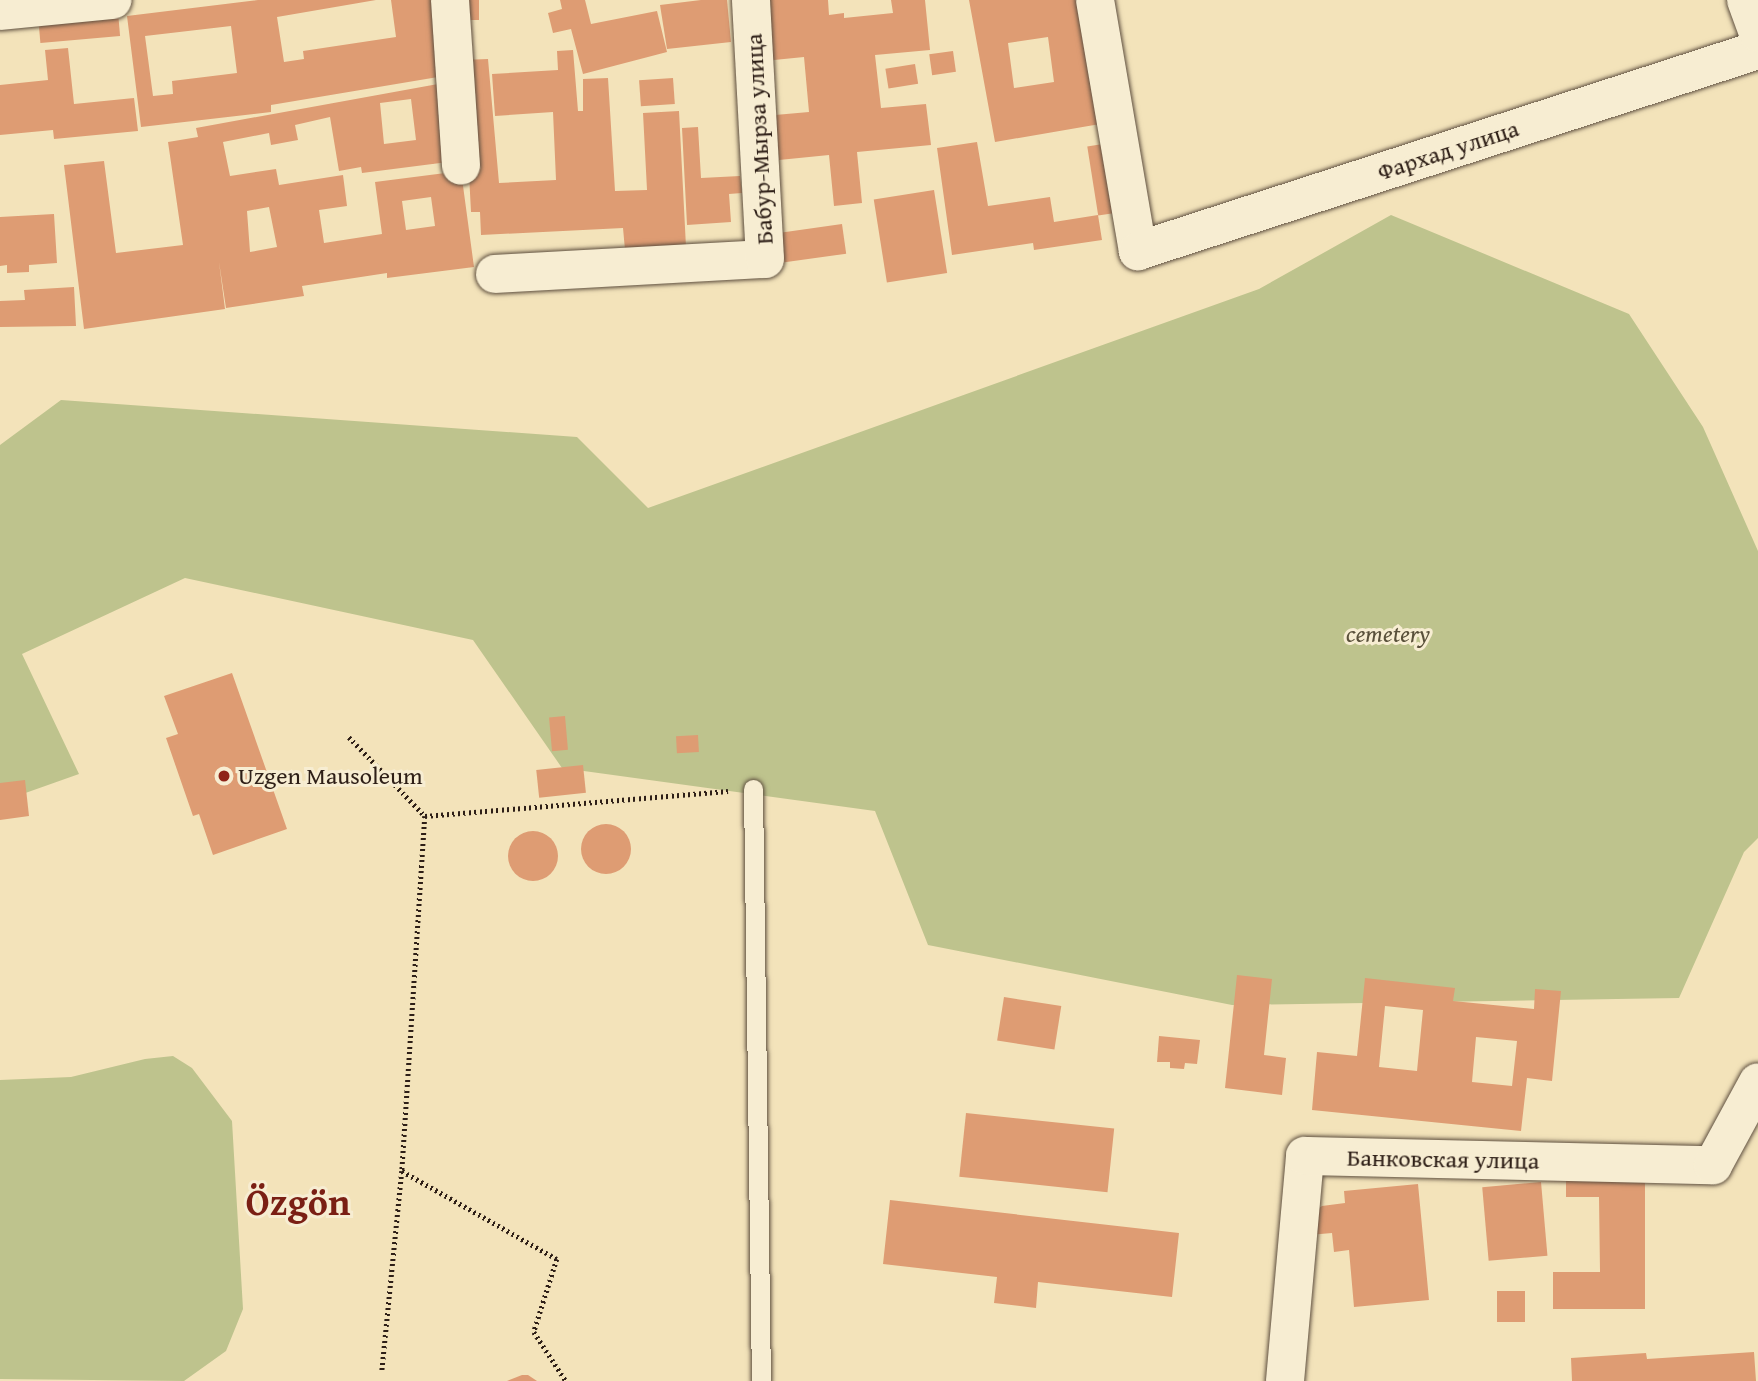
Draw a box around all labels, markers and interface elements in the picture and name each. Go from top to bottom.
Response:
street label: Бабур-Мырза улица [739,33,779,245]
street label: Фархад улица [1374,114,1522,186]
park label: cemetery [1346,620,1430,648]
place label: Uzgen Mausoleum [238,762,423,790]
marker: Uzgen Mausoleum [216,768,232,784]
street label: Банковская улица [1347,1143,1539,1175]
district label: Özgön [246,1179,350,1225]

